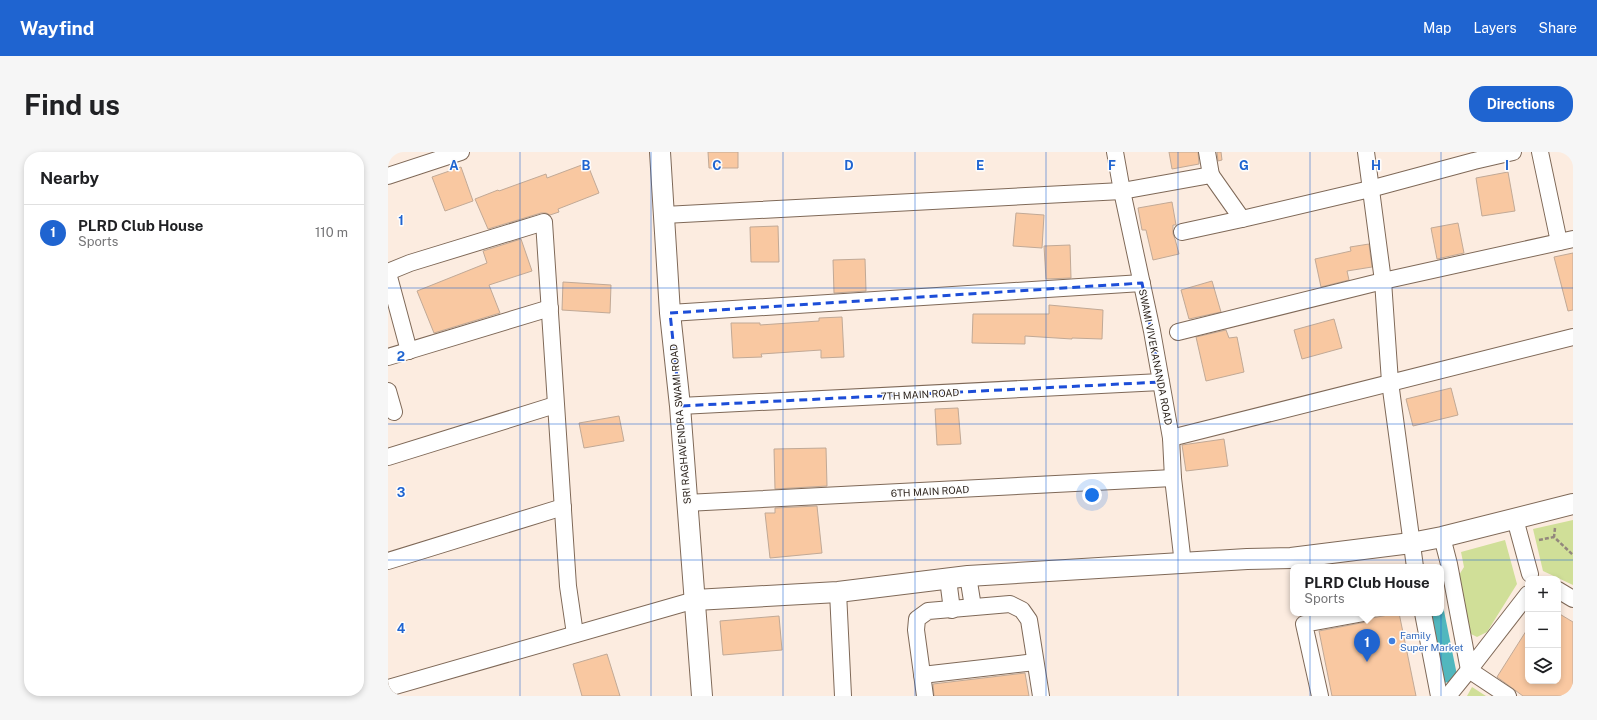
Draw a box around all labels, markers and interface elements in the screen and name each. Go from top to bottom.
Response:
text: Wayfind [20,17,94,39]
text: Map [1423,20,1451,36]
text: Layers [1473,20,1517,36]
text: Share [1539,20,1577,36]
button: Directions [1469,86,1573,122]
text: Find us [24,88,120,121]
text: A [449,158,459,173]
text: B [582,158,591,173]
text: C [712,158,722,173]
text: D [844,158,854,173]
text: E [976,158,984,173]
text: F [1108,158,1116,173]
text: G [1239,158,1249,173]
text: H [1371,158,1381,173]
text: I [1505,158,1509,173]
text: Nearby [40,168,99,188]
text: 1 [398,213,404,228]
text: PLRD Club House [78,217,204,234]
text: 1 [50,225,56,240]
text: 110 m [315,225,348,240]
text: Sports [78,234,118,249]
street label: SWAMI VIVEKANANDA ROAD [1137,288,1175,426]
street label: SRI RAGHAVENDRA SWAMI ROAD [667,343,693,505]
text: 2 [397,349,405,364]
street label: 7TH MAIN ROAD [880,386,960,402]
street label: 6TH MAIN ROAD [890,483,970,499]
text: 3 [397,485,406,500]
your location [1082,485,1102,505]
popup [1290,564,1444,616]
text: PLRD Club House [1304,574,1430,591]
map controls [1525,576,1561,684]
button: + [1525,576,1561,612]
text: Sports [1304,591,1345,606]
button: − [1525,612,1561,648]
text: 4 [397,621,406,636]
pin: 1 [1354,629,1380,662]
place label: Family Super Market [1400,629,1464,653]
marker: Family Super Market [1387,636,1397,646]
button: layers [1525,648,1561,684]

